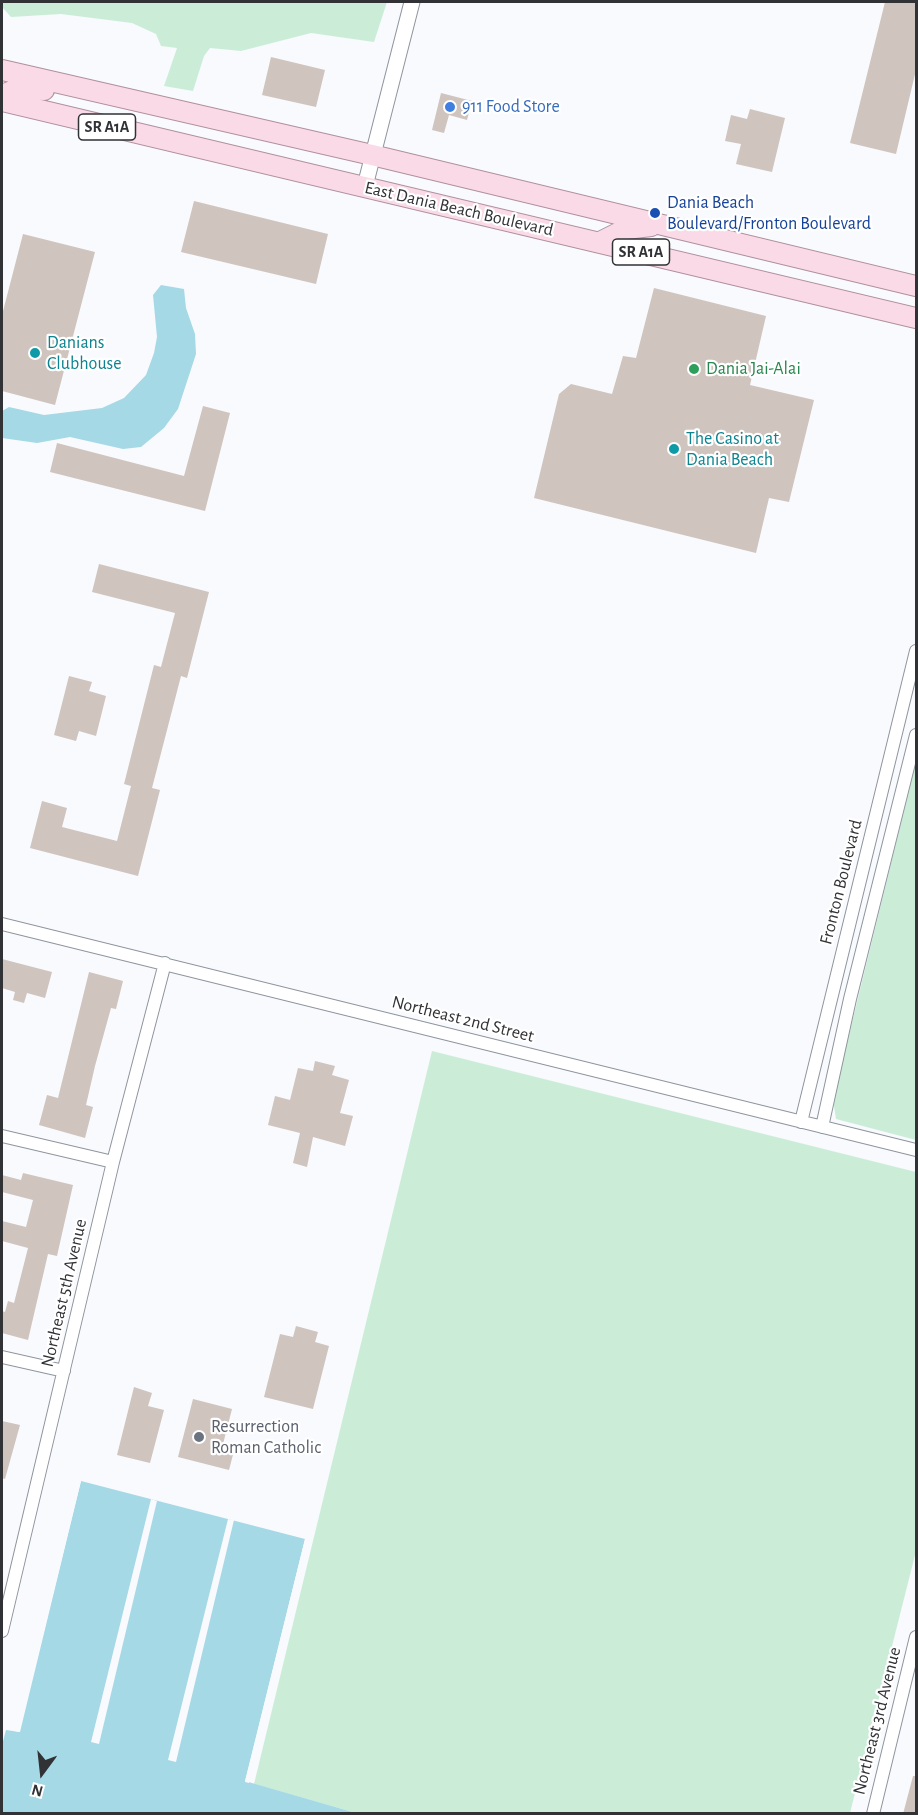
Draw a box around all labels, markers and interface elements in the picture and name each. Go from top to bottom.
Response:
place label: 911 Food Store [462,96,560,118]
marker: 911 Food Store [443,100,457,114]
road number: SR A1A [78,114,136,140]
street label: East Dania Beach Boulevard [363,177,555,241]
place label: Dania Beach Boulevard/Fronton Boulevard [667,192,871,234]
marker: Dania Beach Boulevard/Fronton Boulevard [648,206,662,220]
road number: SR A1A [612,239,670,265]
place label: Danians Clubhouse [47,332,122,374]
marker: Danians Clubhouse [28,346,42,360]
place label: Dania Jai-Alai [706,358,801,380]
marker: Dania Jai-Alai [687,362,701,376]
place label: The Casino at Dania Beach [686,428,779,470]
marker: The Casino at Dania Beach [667,442,681,456]
street label: Fronton Boulevard [815,817,867,947]
street label: Northeast 2nd Street [390,991,536,1047]
street label: Northeast 5th Avenue [36,1217,92,1369]
place label: Resurrection Roman Catholic [211,1416,321,1458]
marker: Resurrection Roman Catholic [192,1430,206,1444]
street label: Northeast 3rd Avenue [848,1645,906,1797]
north arrow [12,1743,72,1803]
text: N [30,1781,45,1800]

